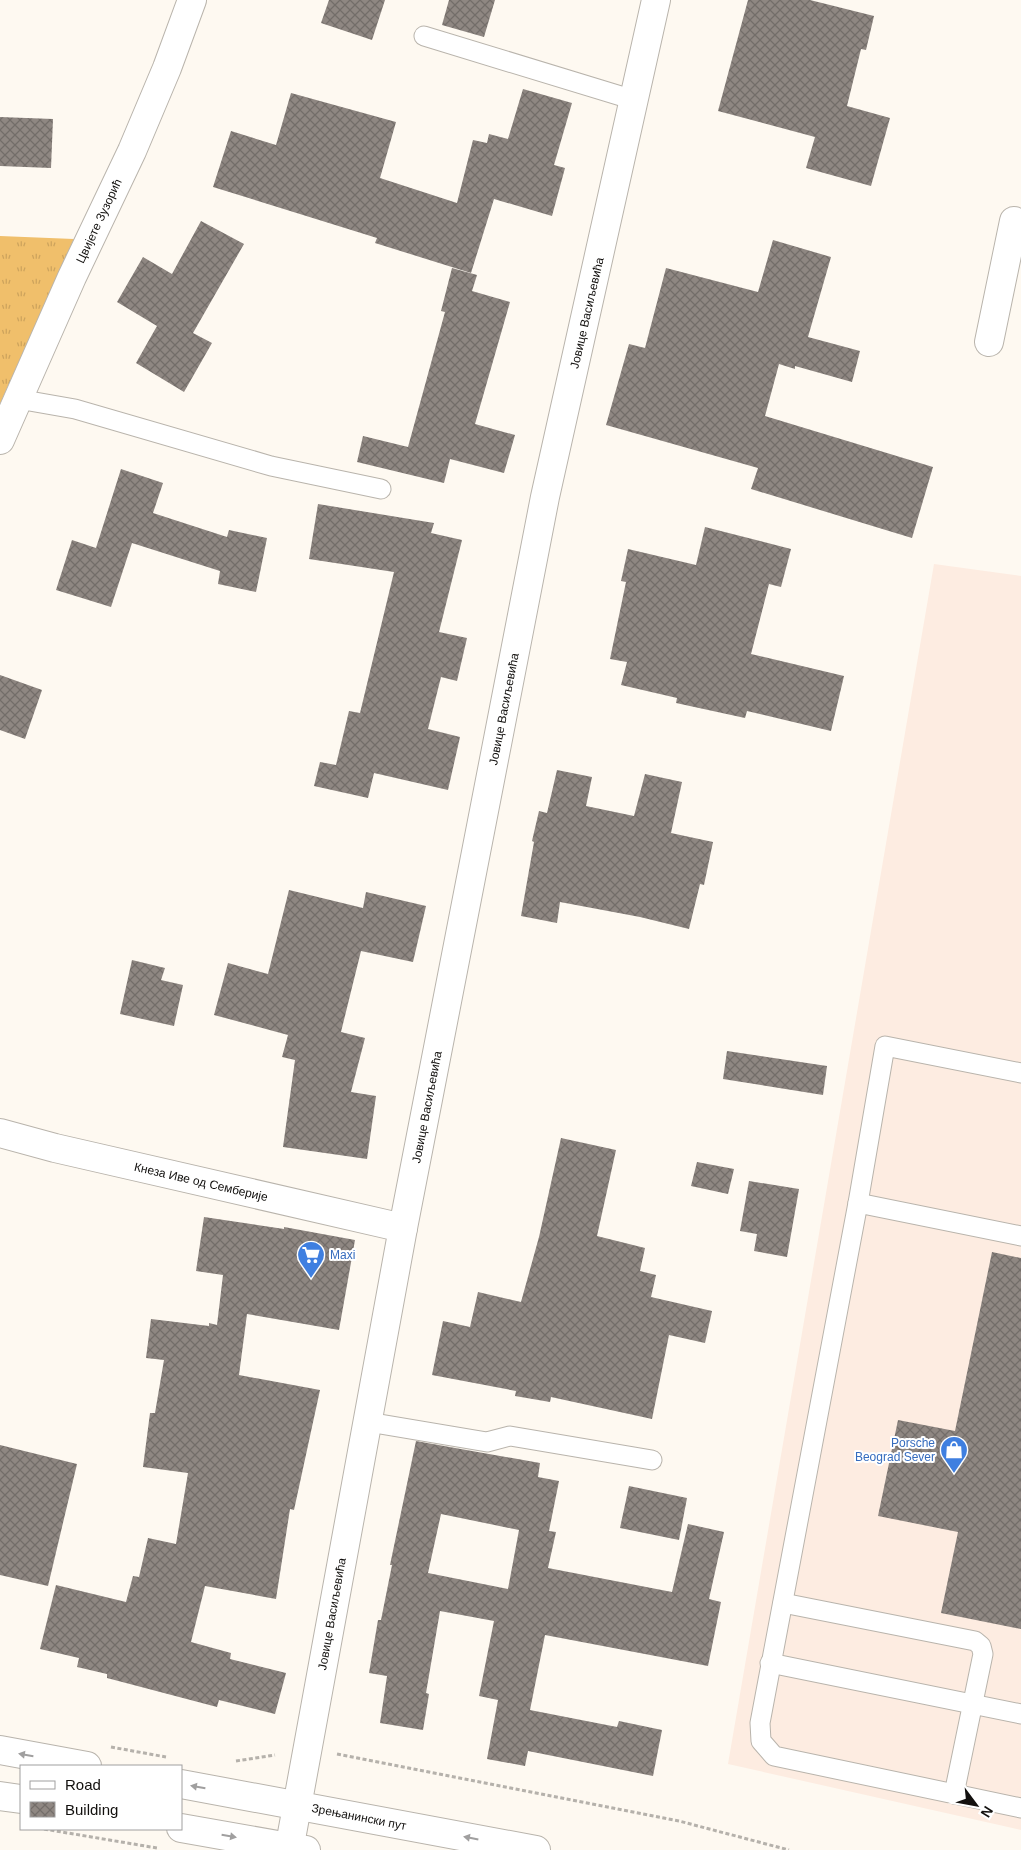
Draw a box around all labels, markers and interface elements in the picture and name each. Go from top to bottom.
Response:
street label: Цвијете Зузорић [73,177,125,265]
street label: Јовице Васиљевића [567,256,607,370]
street label: Јовице Васиљевића [486,651,522,766]
street label: Јовице Васиљевића [409,1049,445,1164]
street label: Кнеза Иве од Семберије [133,1160,270,1204]
supermarket icon: Maxi [296,1240,326,1279]
place label: Maxi [330,1248,355,1262]
shop icon: Porsche Beograd Sever [939,1435,969,1474]
place label: Porsche Beograd Sever [855,1436,935,1464]
street label: Јовице Васиљевића [315,1556,349,1671]
one-way arrow [19,1751,34,1759]
legend [20,1765,182,1830]
text: Road [65,1776,101,1793]
north arrow [951,1780,1001,1830]
one-way arrow [190,1782,206,1790]
text: Building [65,1801,118,1818]
street label: Зрењанински пут [310,1801,408,1833]
text: N [978,1803,996,1820]
one-way arrow [222,1833,238,1841]
one-way arrow [462,1833,478,1841]

